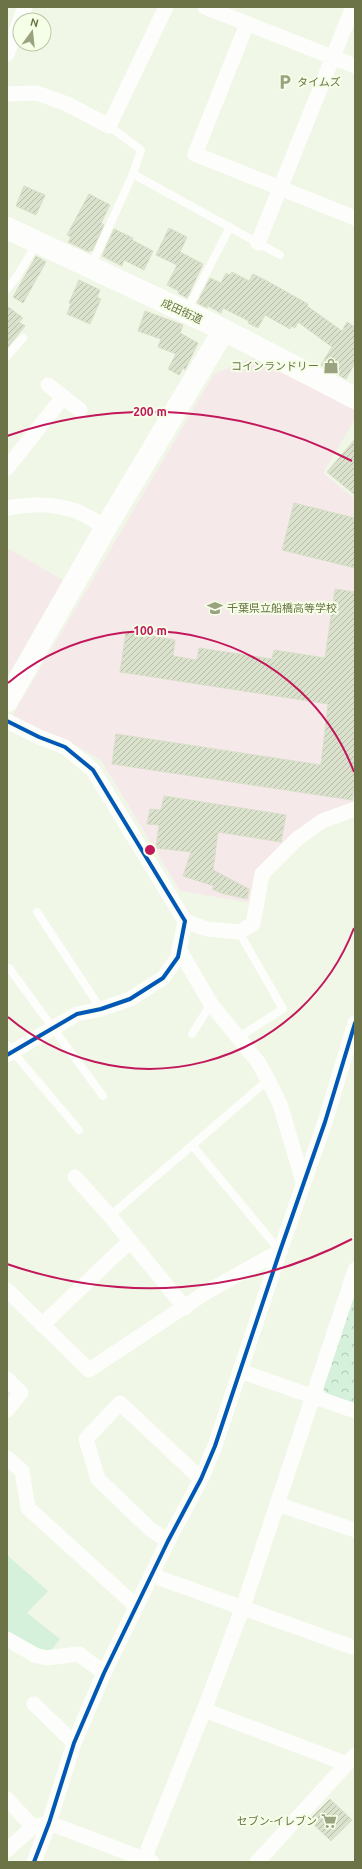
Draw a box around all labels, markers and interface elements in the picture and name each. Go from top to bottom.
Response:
north arrow [12,12,52,52]
text: N [29,15,40,29]
parking icon: タイムズ [276,73,294,91]
place label: タイムズ [297,76,341,88]
street label: 成田街道 [160,296,204,326]
shop icon: コインランドリー [322,357,340,375]
place label: コインランドリー [231,360,319,372]
text: 200 m [133,405,167,418]
school or university icon: 千葉県立船橋高等学校 [206,599,224,617]
place label: 千葉県立船橋高等学校 [227,602,337,614]
text: 100 m [133,624,167,637]
centre of rings [143,843,157,857]
supermarket icon: セブン-イレブン [320,1812,338,1830]
place label: セブン-イレブン [237,1815,317,1827]

